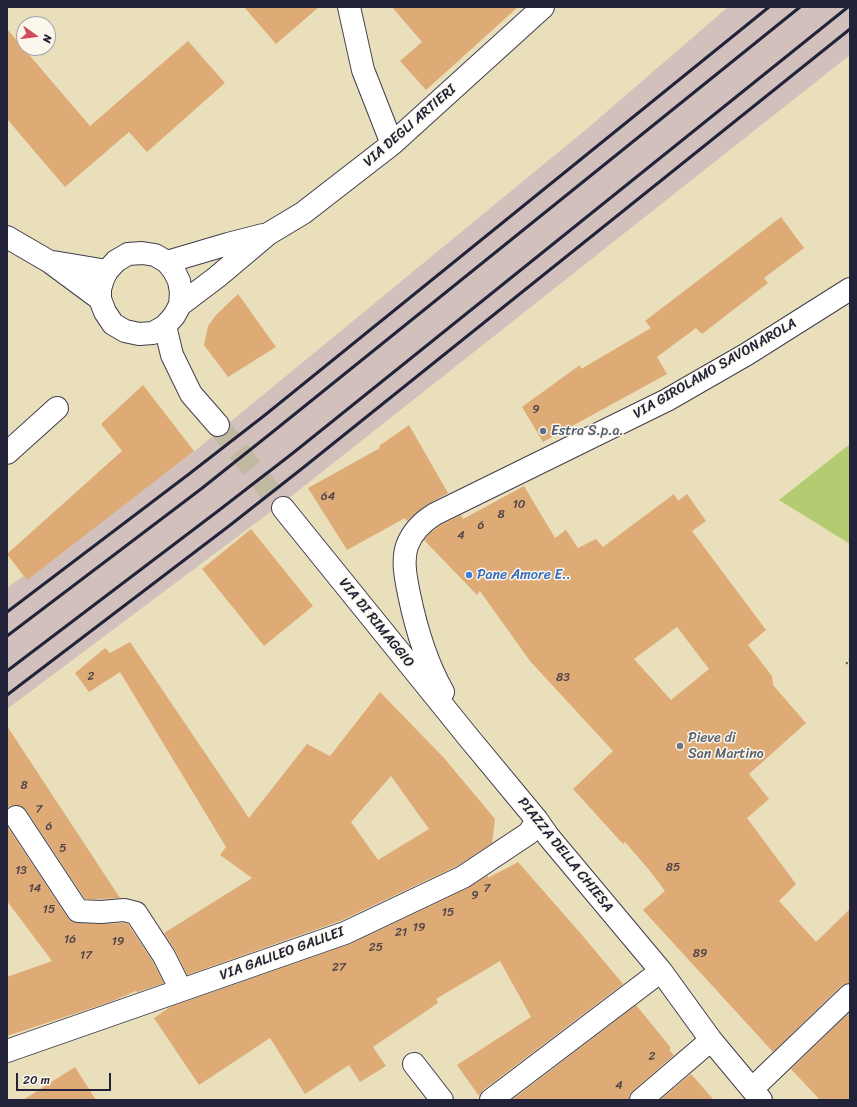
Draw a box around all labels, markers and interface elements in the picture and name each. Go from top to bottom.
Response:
north arrow [16,16,56,56]
text: N [37,33,57,45]
street label: VIA DEGLI ARTIERI [360,81,460,171]
street label: VIA GIROLAMO SAVONAROLA [630,315,800,423]
house number: 9 [532,403,540,417]
place label: Estra S.p.a. [551,423,624,439]
marker: Estra S.p.a. [538,426,548,436]
house number: 64 [321,490,335,504]
house number: 10 [513,498,525,512]
house number: 8 [497,508,505,522]
house number: 6 [478,519,484,533]
house number: 4 [457,529,465,543]
place label: Pane Amore E.. [477,567,571,583]
marker: Pane Amore E.. [464,570,474,580]
street label: VIA DI RIMAGGIO [335,575,417,671]
house number: 2 [88,670,94,684]
house number: 83 [556,671,570,685]
place label: Pieve di San Martino [688,730,764,762]
marker: Pieve di San Martino [675,741,685,751]
house number: 8 [20,779,28,793]
street label: PIAZZA DELLA CHIESA [514,794,616,916]
house number: 7 [36,803,42,817]
house number: 6 [46,820,52,834]
house number: 5 [59,842,67,856]
house number: 85 [666,861,680,875]
house number: 13 [15,864,27,878]
house number: 14 [29,882,41,896]
house number: 7 [484,882,490,896]
house number: 9 [471,889,479,903]
house number: 15 [43,903,55,917]
house number: 15 [442,906,454,920]
house number: 19 [413,921,425,935]
street label: VIA GALILEO GALILEI [218,924,346,984]
house number: 21 [395,926,407,940]
house number: 16 [64,933,76,947]
house number: 19 [112,935,124,949]
house number: 25 [369,941,383,955]
house number: 89 [693,947,707,961]
house number: 17 [80,949,92,963]
house number: 27 [332,961,346,975]
house number: 2 [649,1050,655,1064]
scale bar [18,1065,113,1091]
text: 20 m [23,1069,50,1091]
house number: 4 [615,1079,623,1093]

